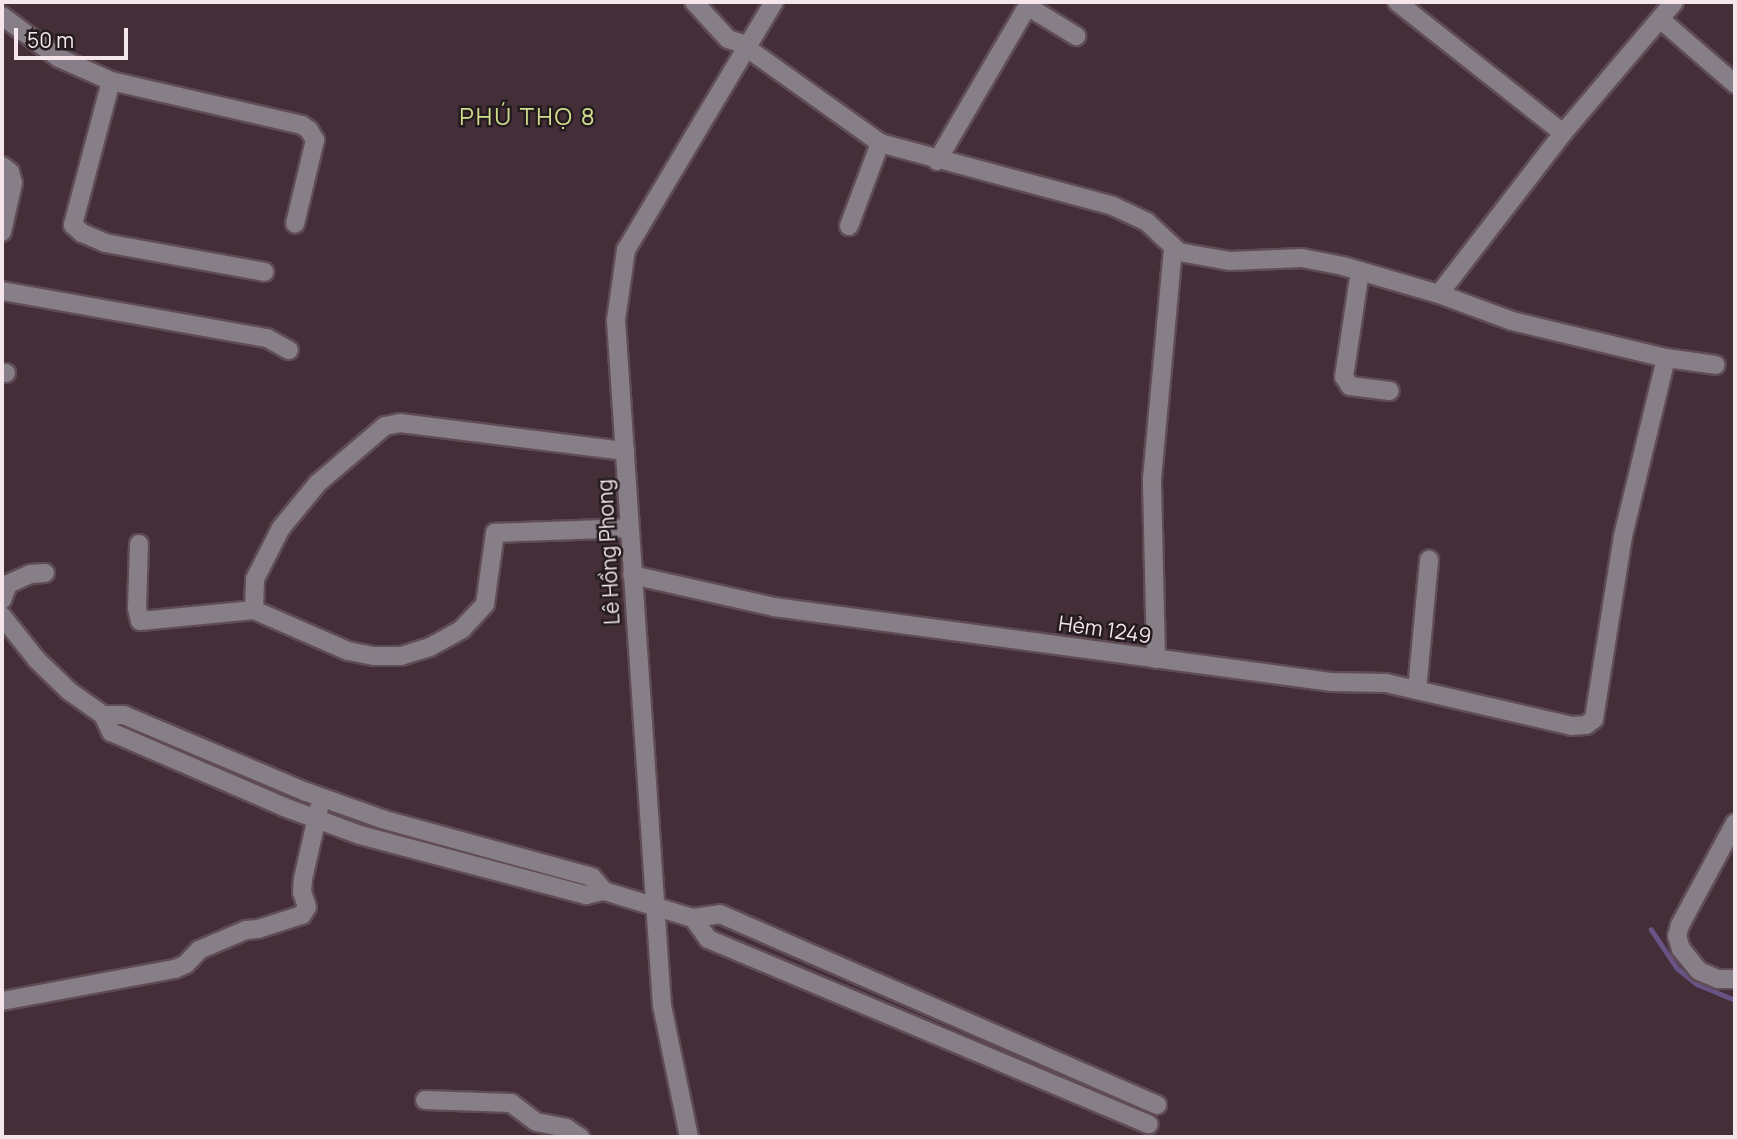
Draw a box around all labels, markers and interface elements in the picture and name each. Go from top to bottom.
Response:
scale bar [18,14,131,58]
text: 50 m [27,26,74,54]
district label: PHÚ THỌ 8 [460,102,596,130]
street label: Lê Hồng Phong [592,479,624,625]
street label: Hẻm 1249 [1057,610,1153,648]

